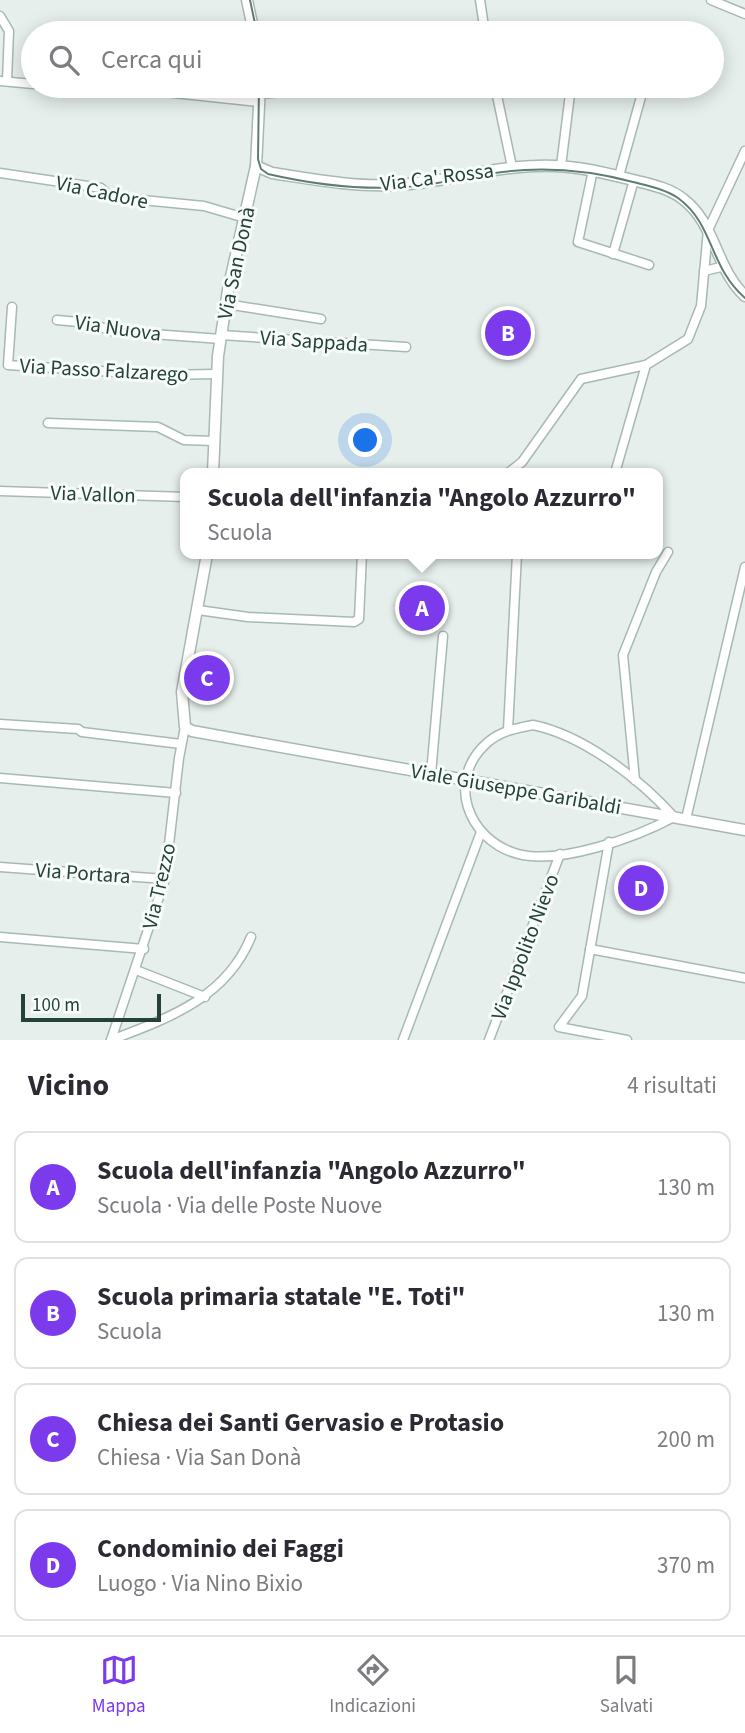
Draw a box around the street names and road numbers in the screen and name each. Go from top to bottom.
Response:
street label: Via Ca' Rossa [379,155,495,199]
street label: Via Cadore [53,168,151,216]
street label: Via San Donà [209,204,263,322]
street label: Via Nuova [73,307,163,349]
street label: Via Sappada [259,322,369,360]
street label: Via Passo Falzarego [19,351,189,389]
street label: Via Vallon [50,478,136,510]
street label: Viale Giuseppe Garibaldi [408,756,624,822]
street label: Via Trezzo [135,840,183,932]
street label: Via Portara [34,855,132,891]
street label: Via Ippolito Nievo [483,870,567,1024]

